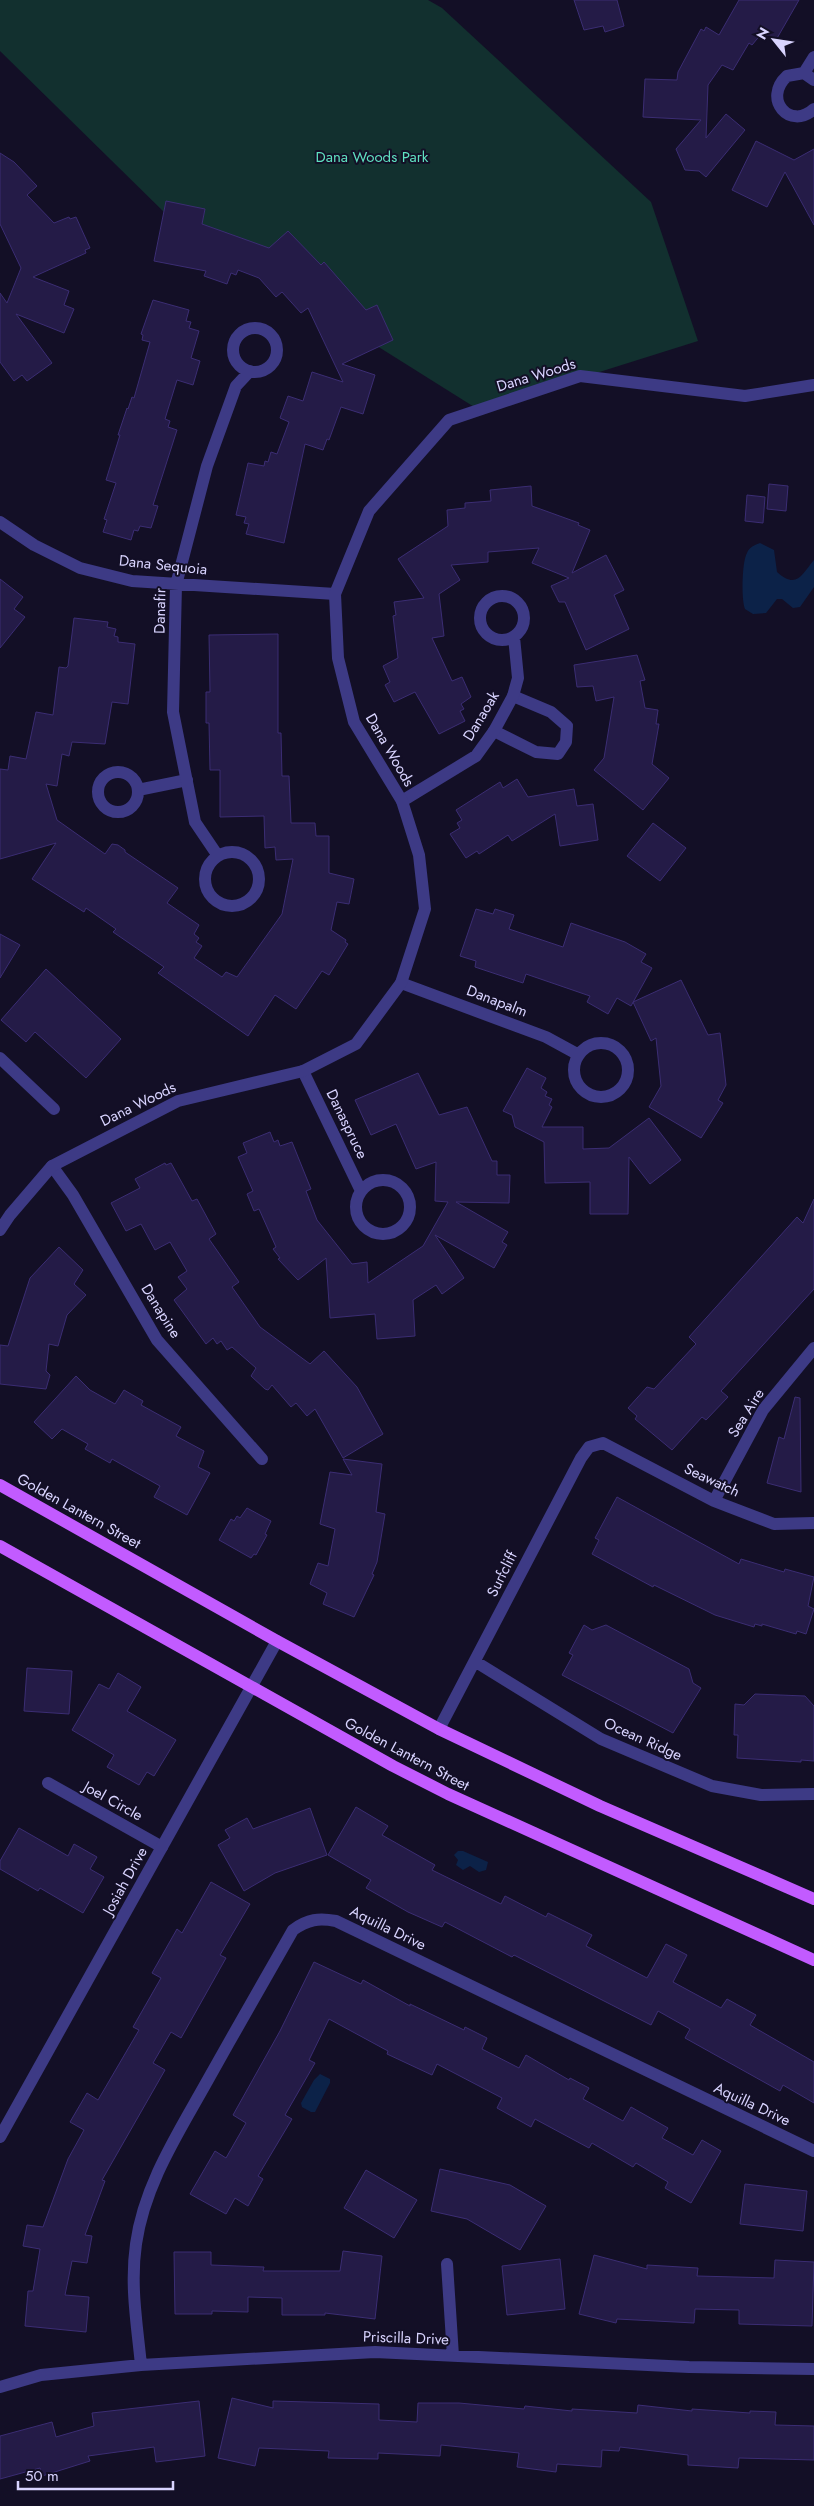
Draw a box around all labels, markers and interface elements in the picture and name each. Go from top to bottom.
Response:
north arrow [749,15,799,65]
text: N [751,24,774,43]
park label: Dana Woods Park [316,146,429,168]
street label: Dana Woods [494,353,578,397]
street label: Dana Sequoia [118,549,208,581]
street label: Danafir [149,587,171,634]
street label: Danaoak [458,687,505,745]
street label: Dana Woods [360,709,420,791]
street label: Danapalm [463,979,531,1023]
street label: Dana Woods [96,1076,180,1132]
street label: Danaspruce [321,1085,373,1163]
street label: Danapine [136,1279,187,1343]
street label: Sea Aire [722,1384,770,1442]
street label: Seawatch [681,1458,743,1502]
street label: Golden Lantern Street [13,1468,145,1554]
street label: Surfcliff [481,1547,523,1601]
street label: Golden Lantern Street [341,1712,474,1796]
street label: Ocean Ridge [600,1712,686,1766]
street label: Joel Circle [78,1775,147,1826]
street label: Josiah Drive [96,1843,153,1921]
street label: Aquilla Drive [346,1900,430,1956]
street label: Aquilla Drive [710,2077,794,2131]
street label: Priscilla Drive [363,2326,450,2351]
scale bar [18,2458,172,2490]
text: 50 m [25,2465,59,2487]

